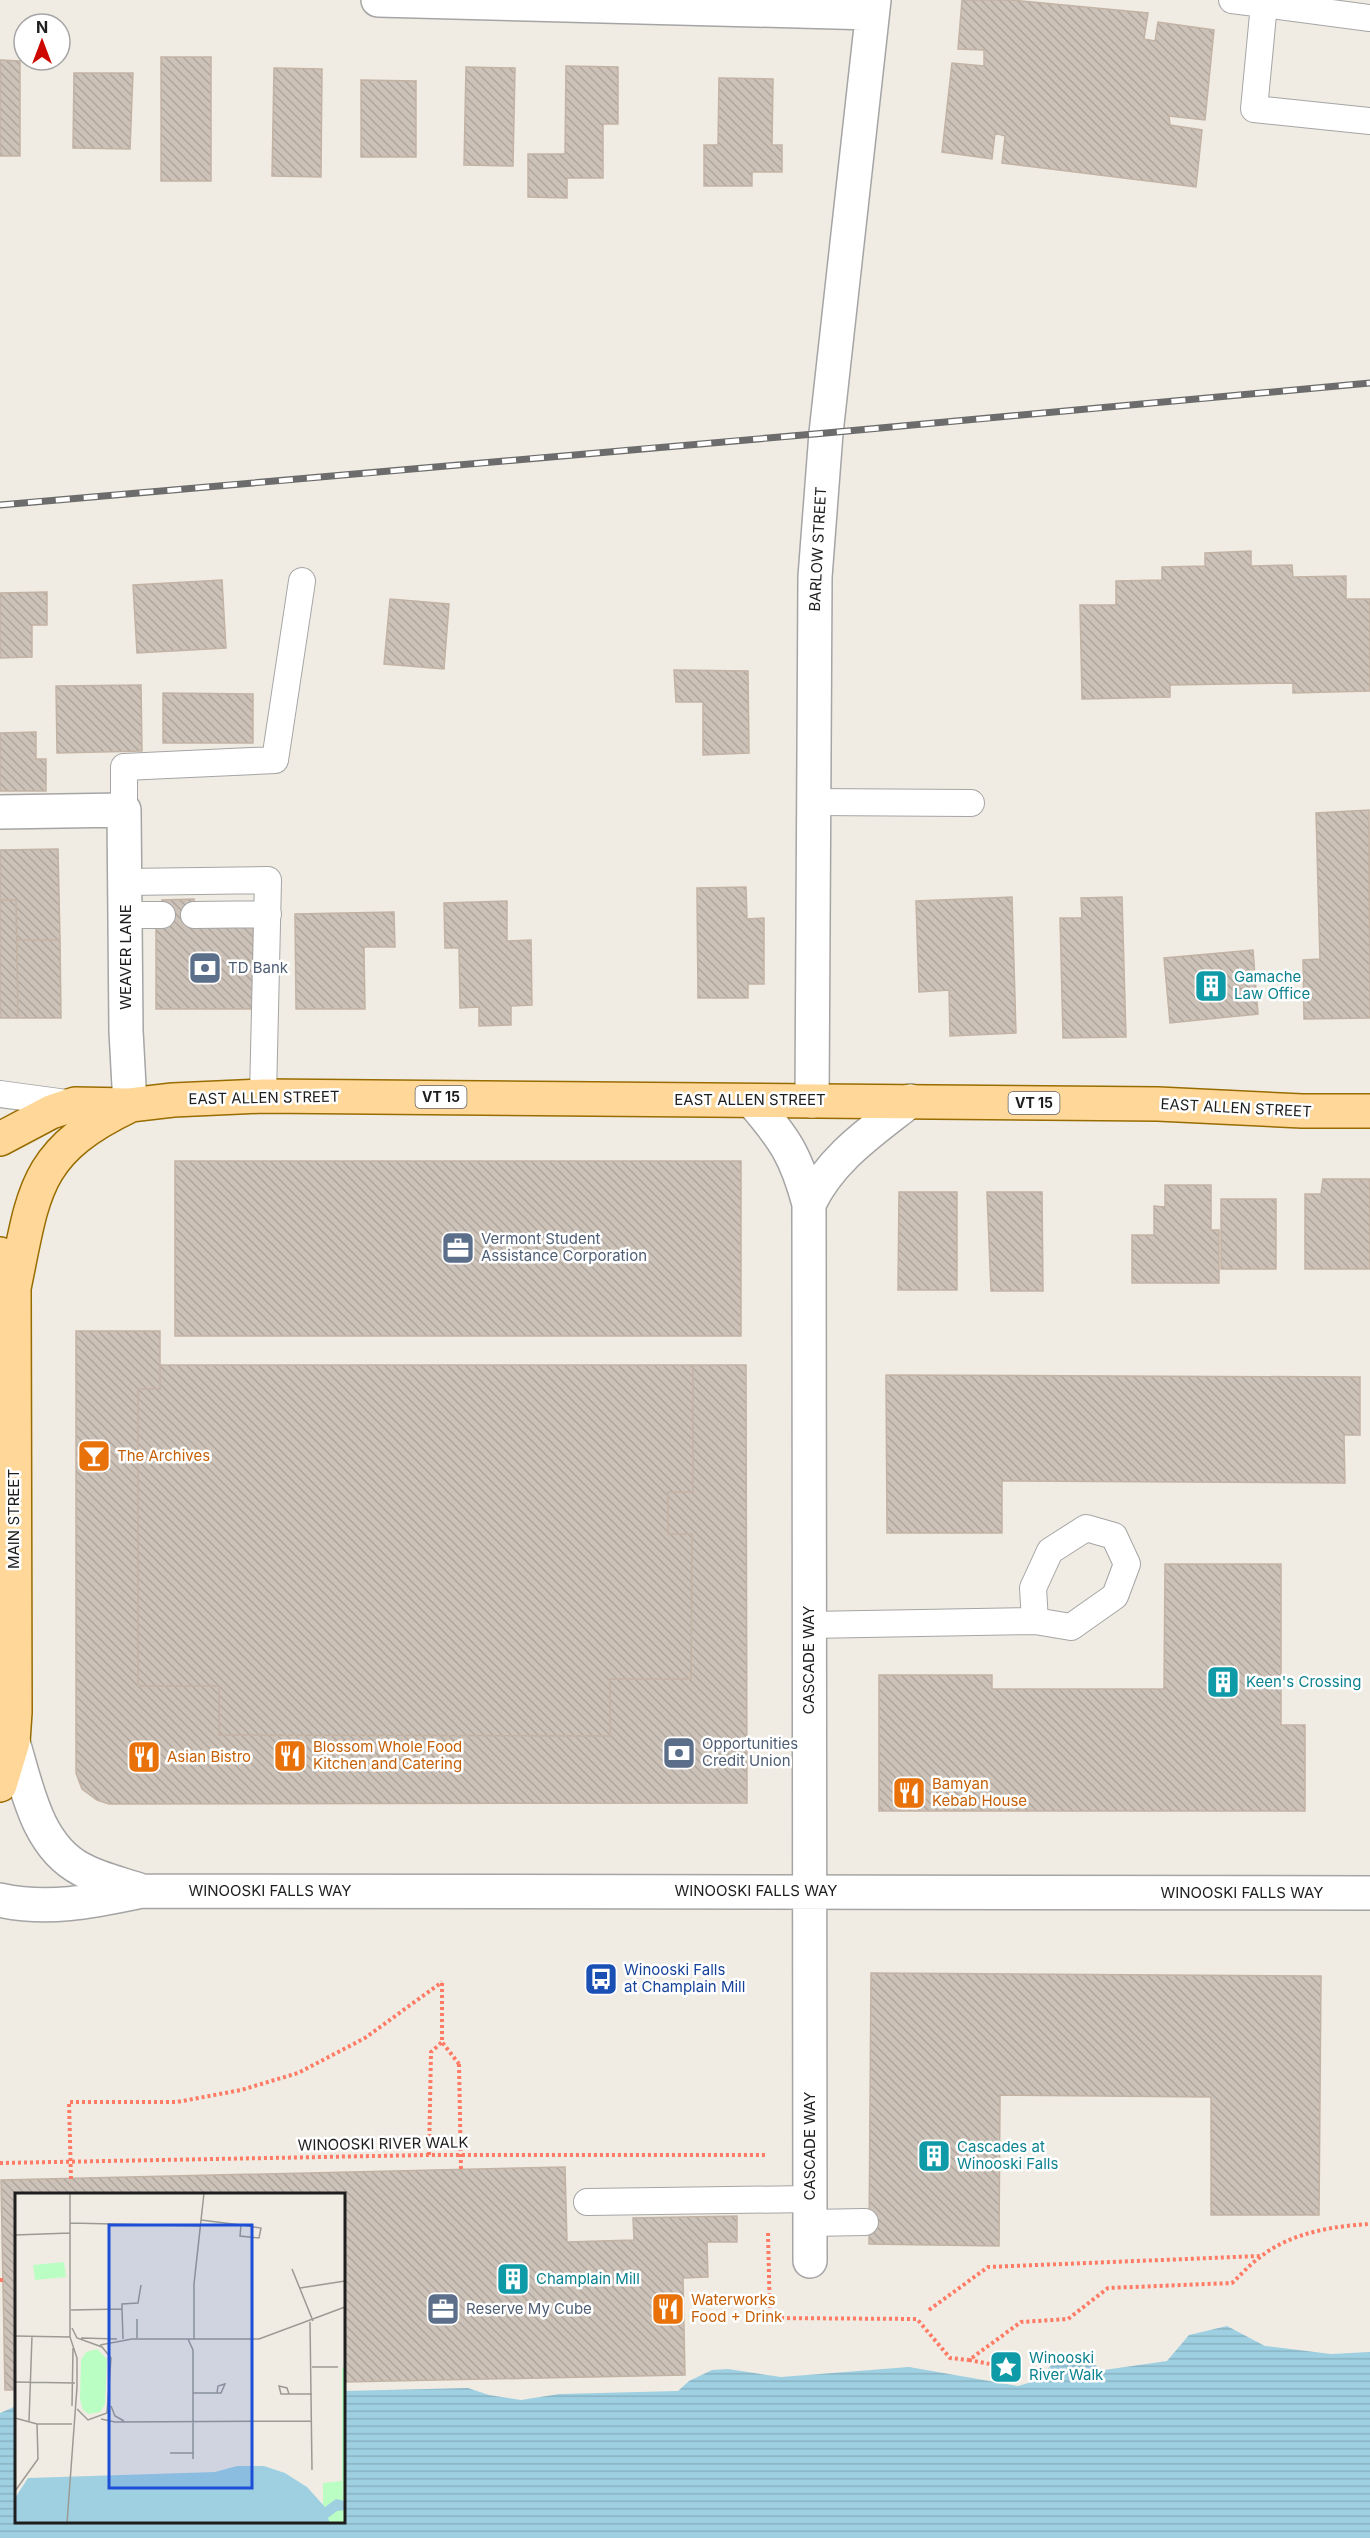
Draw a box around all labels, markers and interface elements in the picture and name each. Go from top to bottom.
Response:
north arrow [12,12,72,72]
text: N [36,17,48,37]
street label: BARLOW STREET [805,486,830,612]
street label: WEAVER LANE [116,904,135,1010]
bank icon: TD Bank [187,950,223,986]
place label: TD Bank [228,958,289,977]
place label: Gamache Law Office [1234,967,1310,1003]
building icon: Gamache Law Office [1193,968,1229,1004]
road number: VT 15 [416,1086,466,1108]
street label: EAST ALLEN STREET [188,1087,340,1108]
street label: EAST ALLEN STREET [674,1090,826,1109]
road number: VT 15 [1008,1092,1060,1114]
street label: EAST ALLEN STREET [1160,1094,1312,1121]
place label: Vermont Student Assistance Corporation [481,1229,647,1265]
office icon: Vermont Student Assistance Corporation [440,1230,476,1266]
bar icon: The Archives [76,1438,112,1474]
place label: The Archives [117,1446,210,1465]
street label: MAIN STREET [4,1469,23,1569]
street label: CASCADE WAY [799,1605,818,1715]
building icon: Keen's Crossing [1205,1664,1241,1700]
place label: Keen's Crossing [1246,1672,1361,1691]
place label: Opportunities Credit Union [702,1734,798,1770]
bank icon: Opportunities Credit Union [661,1735,697,1771]
place label: Blossom Whole Food Kitchen and Catering [313,1737,462,1773]
restaurant icon: Blossom Whole Food Kitchen and Catering [272,1738,308,1774]
restaurant icon: Asian Bistro [126,1739,162,1775]
place label: Asian Bistro [167,1747,251,1766]
place label: Bamyan Kebab House [932,1774,1027,1810]
restaurant icon: Bamyan Kebab House [891,1775,927,1811]
street label: WINOOSKI FALLS WAY [188,1881,352,1900]
street label: WINOOSKI FALLS WAY [674,1881,838,1900]
street label: WINOOSKI FALLS WAY [1160,1883,1324,1902]
place label: Winooski Falls at Champlain Mill [624,1960,745,1996]
bus stop icon: Winooski Falls at Champlain Mill [583,1961,619,1997]
street label: CASCADE WAY [800,2091,819,2201]
street label: WINOOSKI RIVER WALK [297,2133,469,2154]
place label: Cascades at Winooski Falls [957,2137,1058,2173]
building icon: Cascades at Winooski Falls [916,2138,952,2174]
inset map [15,2193,345,2523]
building icon: Champlain Mill [495,2261,531,2297]
place label: Champlain Mill [536,2269,640,2288]
place label: Waterworks Food + Drink [691,2290,783,2326]
office icon: Reserve My Cube [425,2291,461,2327]
restaurant icon: Waterworks Food + Drink [650,2291,686,2327]
place label: Reserve My Cube [466,2299,592,2318]
place label: Winooski River Walk [1029,2348,1104,2384]
place icon: Winooski River Walk [988,2349,1024,2385]

